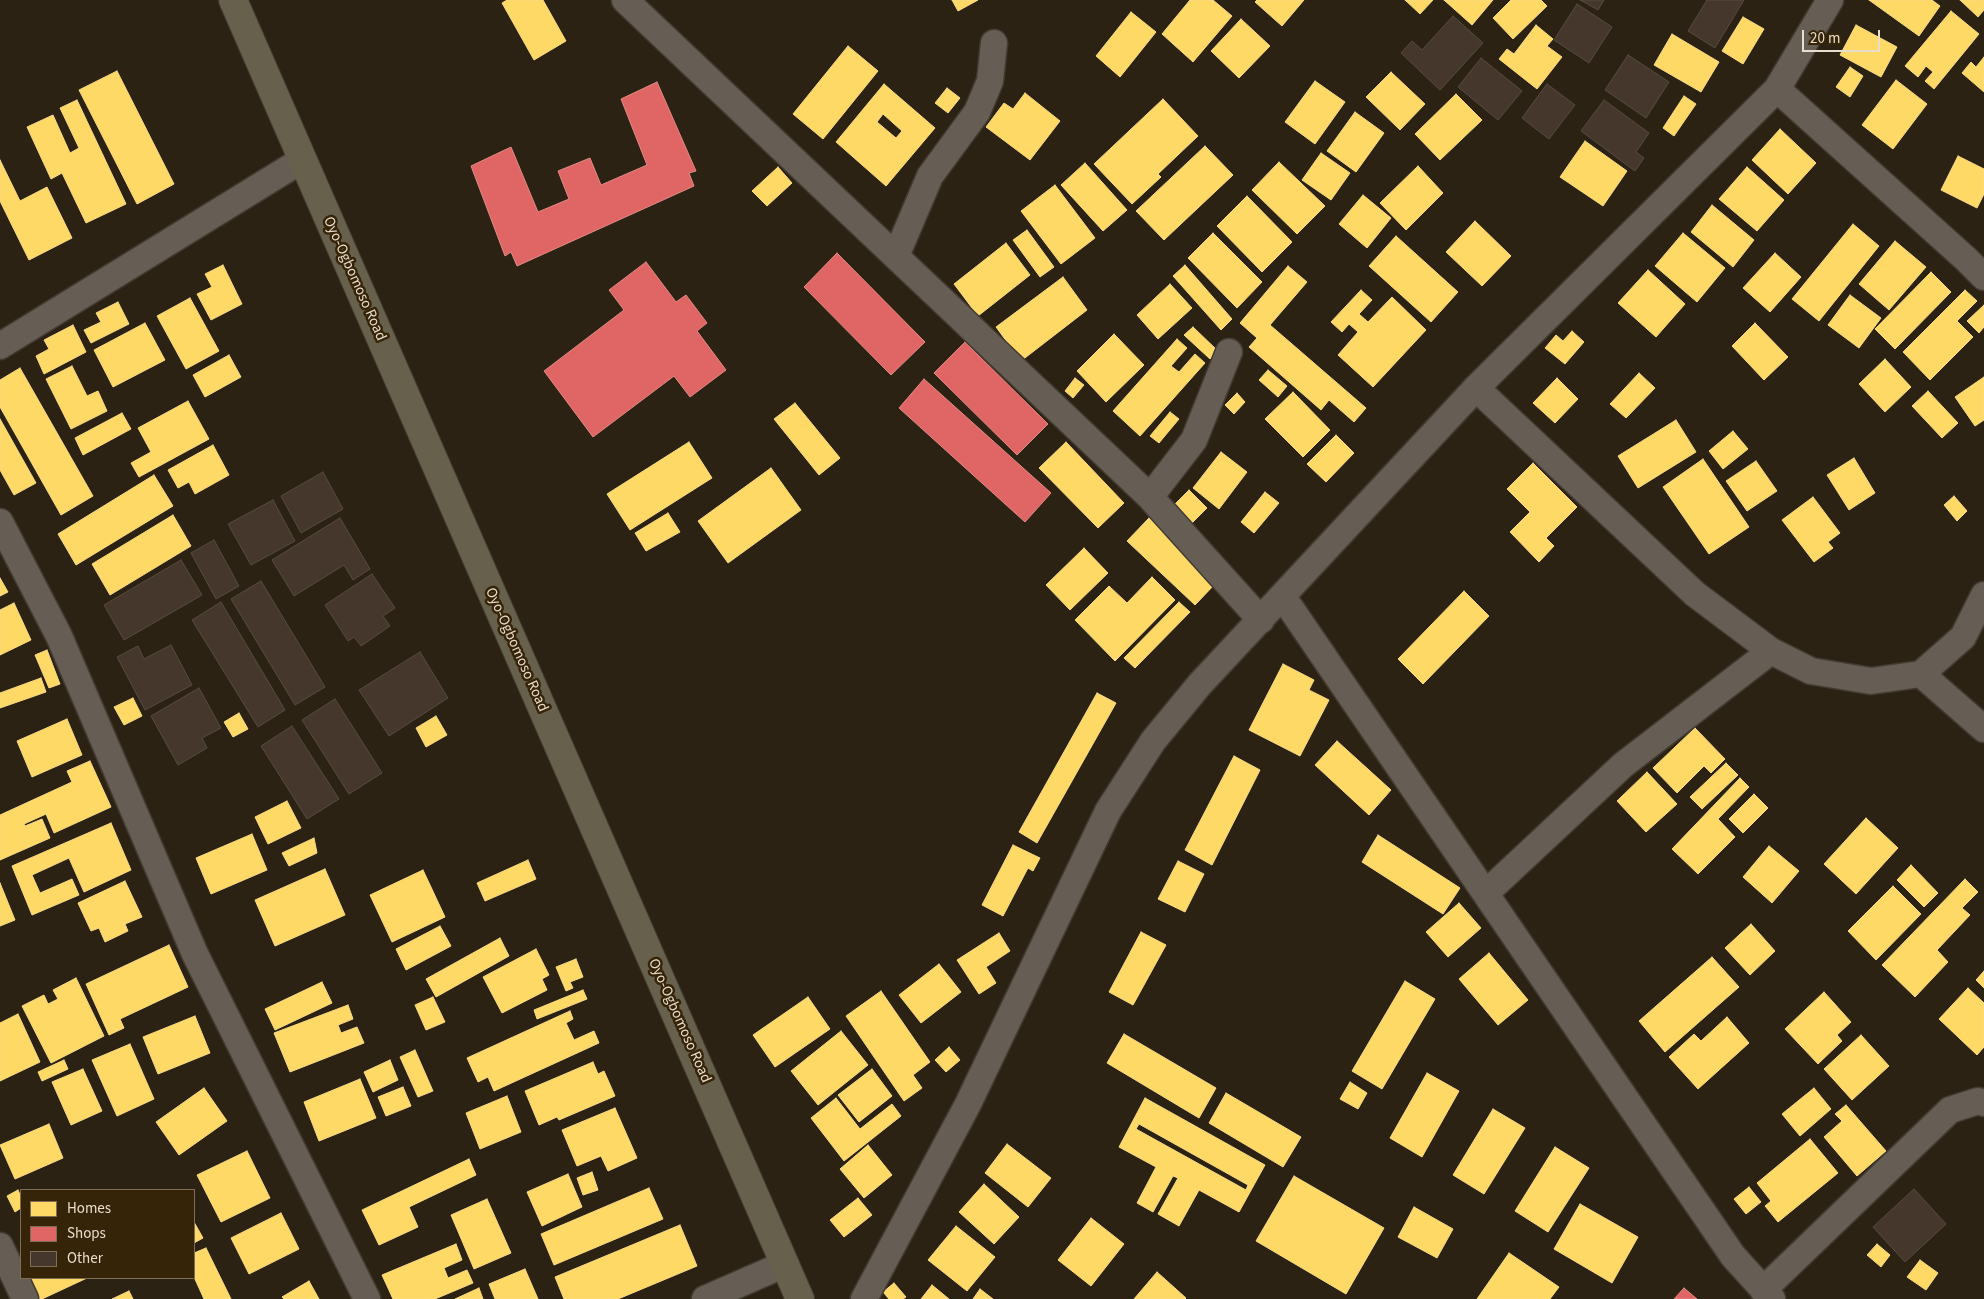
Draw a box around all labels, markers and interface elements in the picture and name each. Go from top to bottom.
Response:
scale bar [1804,20,1882,52]
text: 20 m [1810,28,1840,49]
street label: Oyo-Ogbomoso Road [319,214,389,344]
street label: Oyo-Ogbomoso Road [481,585,551,715]
street label: Oyo-Ogbomoso Road [644,956,714,1086]
legend [20,1189,195,1279]
text: Homes [67,1198,111,1219]
text: Shops [67,1223,106,1244]
text: Other [67,1248,103,1269]

